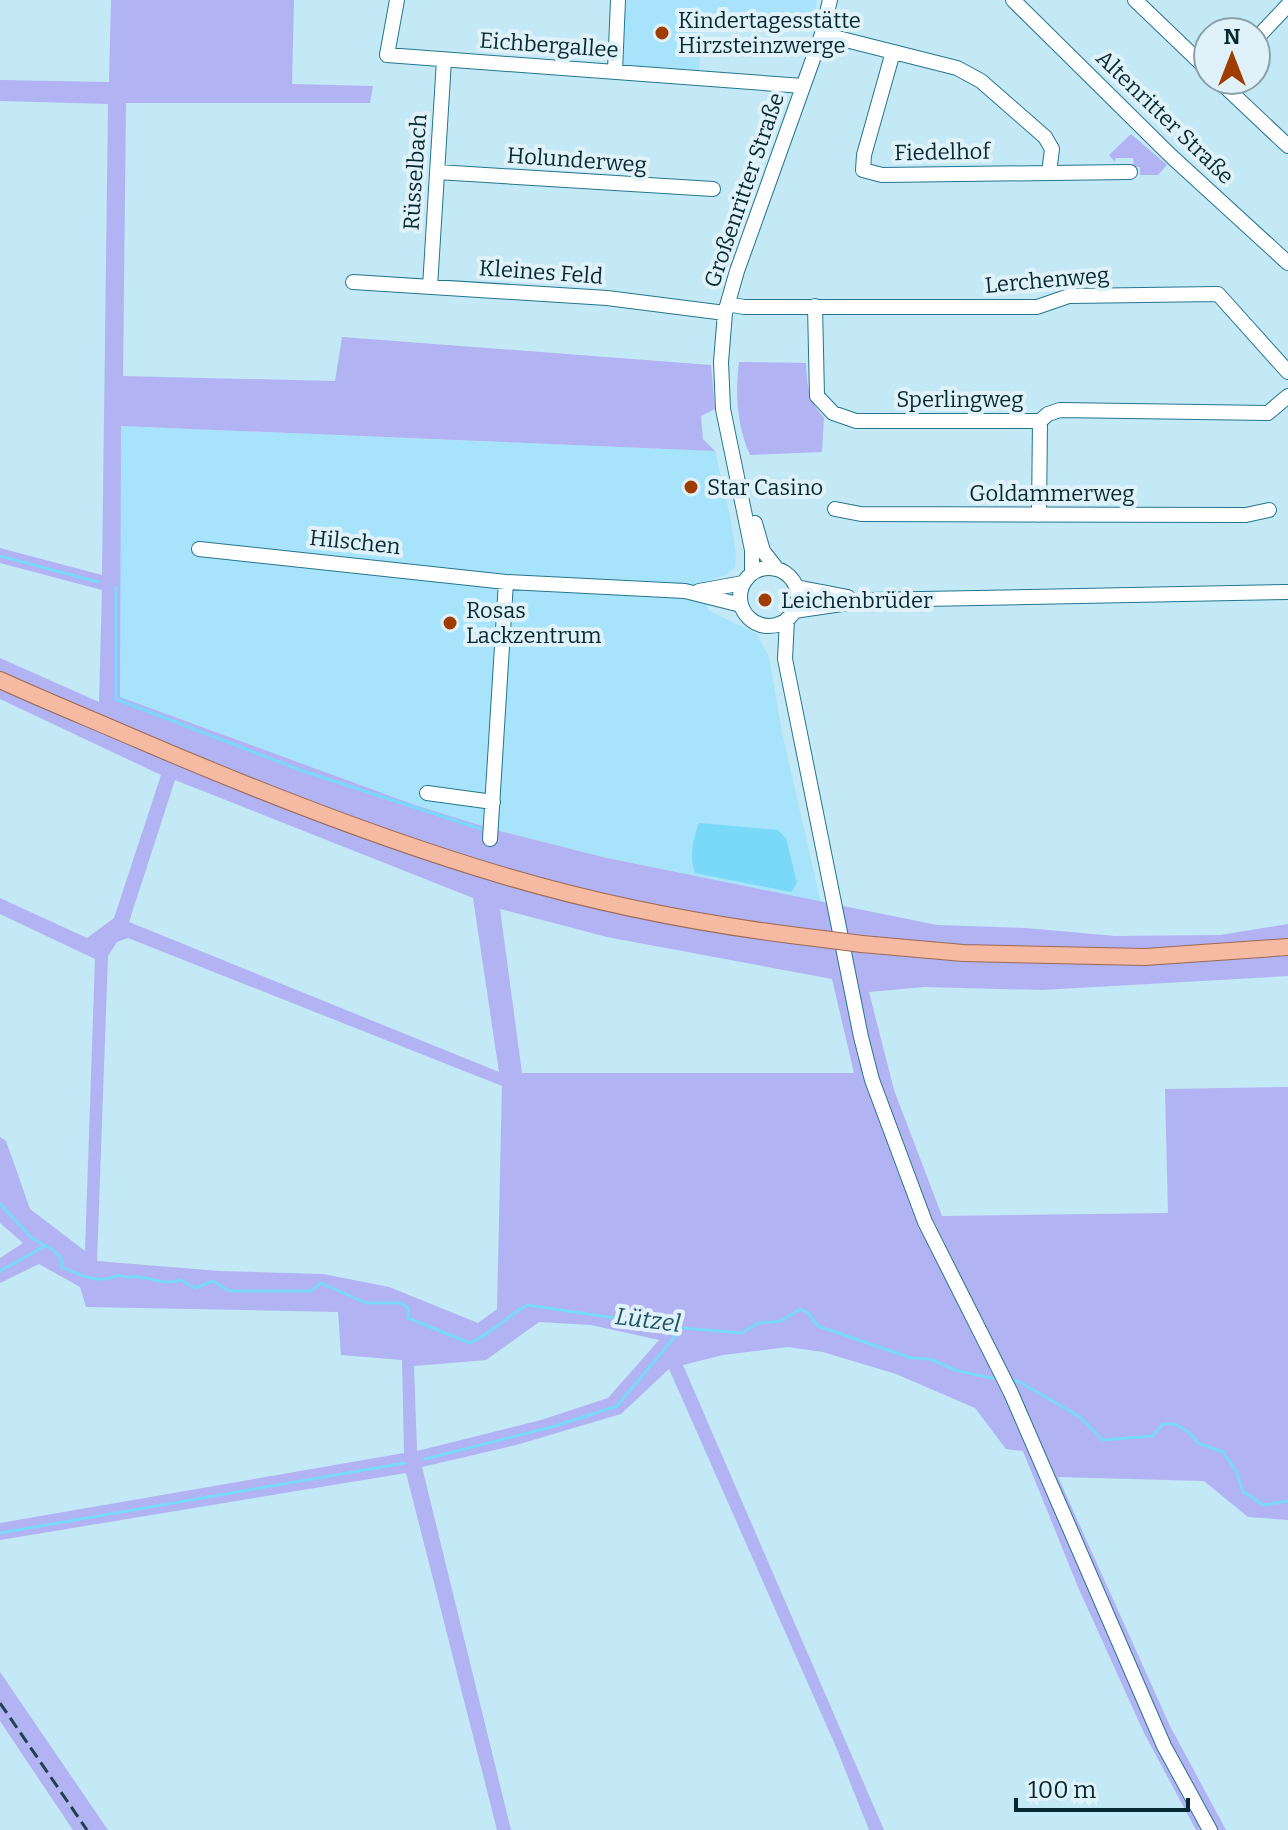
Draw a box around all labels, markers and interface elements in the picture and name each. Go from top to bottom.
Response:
place label: Kindertagesstätte Hirzsteinzwerge [678,7,861,59]
north arrow [1192,16,1272,96]
text: N [1224,23,1241,50]
marker: Kindertagesstätte Hirzsteinzwerge [653,24,671,42]
street label: Eichbergallee [479,27,619,63]
street label: Altenritter Straße [1090,44,1240,190]
street label: Großenritter Straße [698,89,790,291]
street label: Rüsselbach [397,113,433,231]
street label: Fiedelhof [894,138,992,166]
street label: Holunderweg [506,142,648,178]
street label: Kleines Feld [478,254,604,290]
street label: Lerchenweg [984,261,1110,299]
street label: Sperlingweg [896,386,1024,413]
place label: Star Casino [707,474,823,501]
marker: Star Casino [682,478,700,496]
street label: Goldammerweg [969,480,1135,507]
street label: Hilschen [308,524,402,560]
place label: Leichenbrüder [781,587,933,614]
marker: Leichenbrüder [756,591,774,609]
place label: Rosas Lackzentrum [466,597,602,649]
marker: Rosas Lackzentrum [441,614,459,632]
water label: Lützel [614,1302,682,1338]
scale bar [1016,1762,1188,1812]
text: 100 m [1028,1776,1096,1804]

